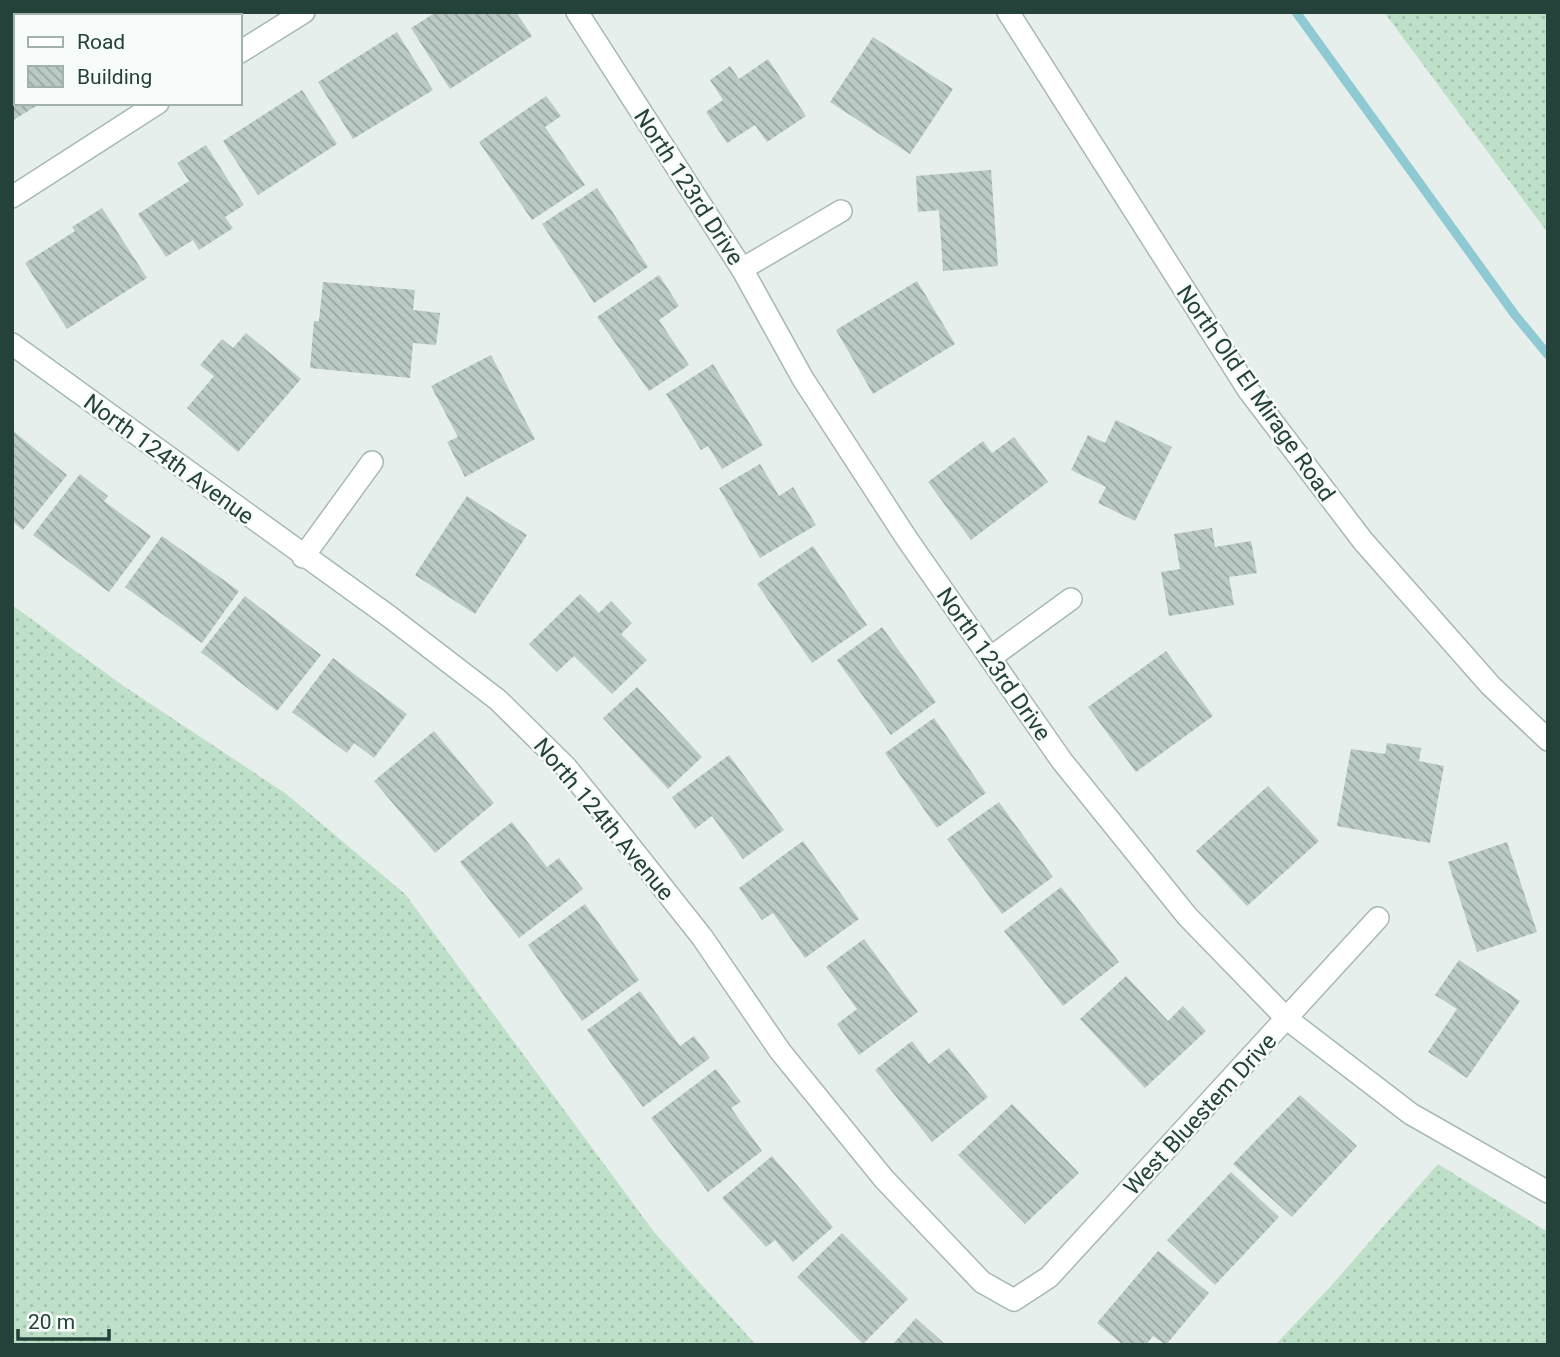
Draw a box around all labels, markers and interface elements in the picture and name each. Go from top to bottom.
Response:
legend [14,14,242,105]
text: Road [77,30,125,54]
text: Building [77,65,152,89]
street label: North 123rd Drive [628,104,749,270]
street label: North Old El Mirage Road [1171,280,1340,506]
street label: North 124th Avenue [78,389,259,530]
street label: North 123rd Drive [931,583,1056,746]
street label: North 124th Avenue [528,733,679,906]
street label: West Bluestem Drive [1118,1028,1282,1201]
scale bar [18,1298,108,1342]
text: 20 m [28,1310,75,1334]

